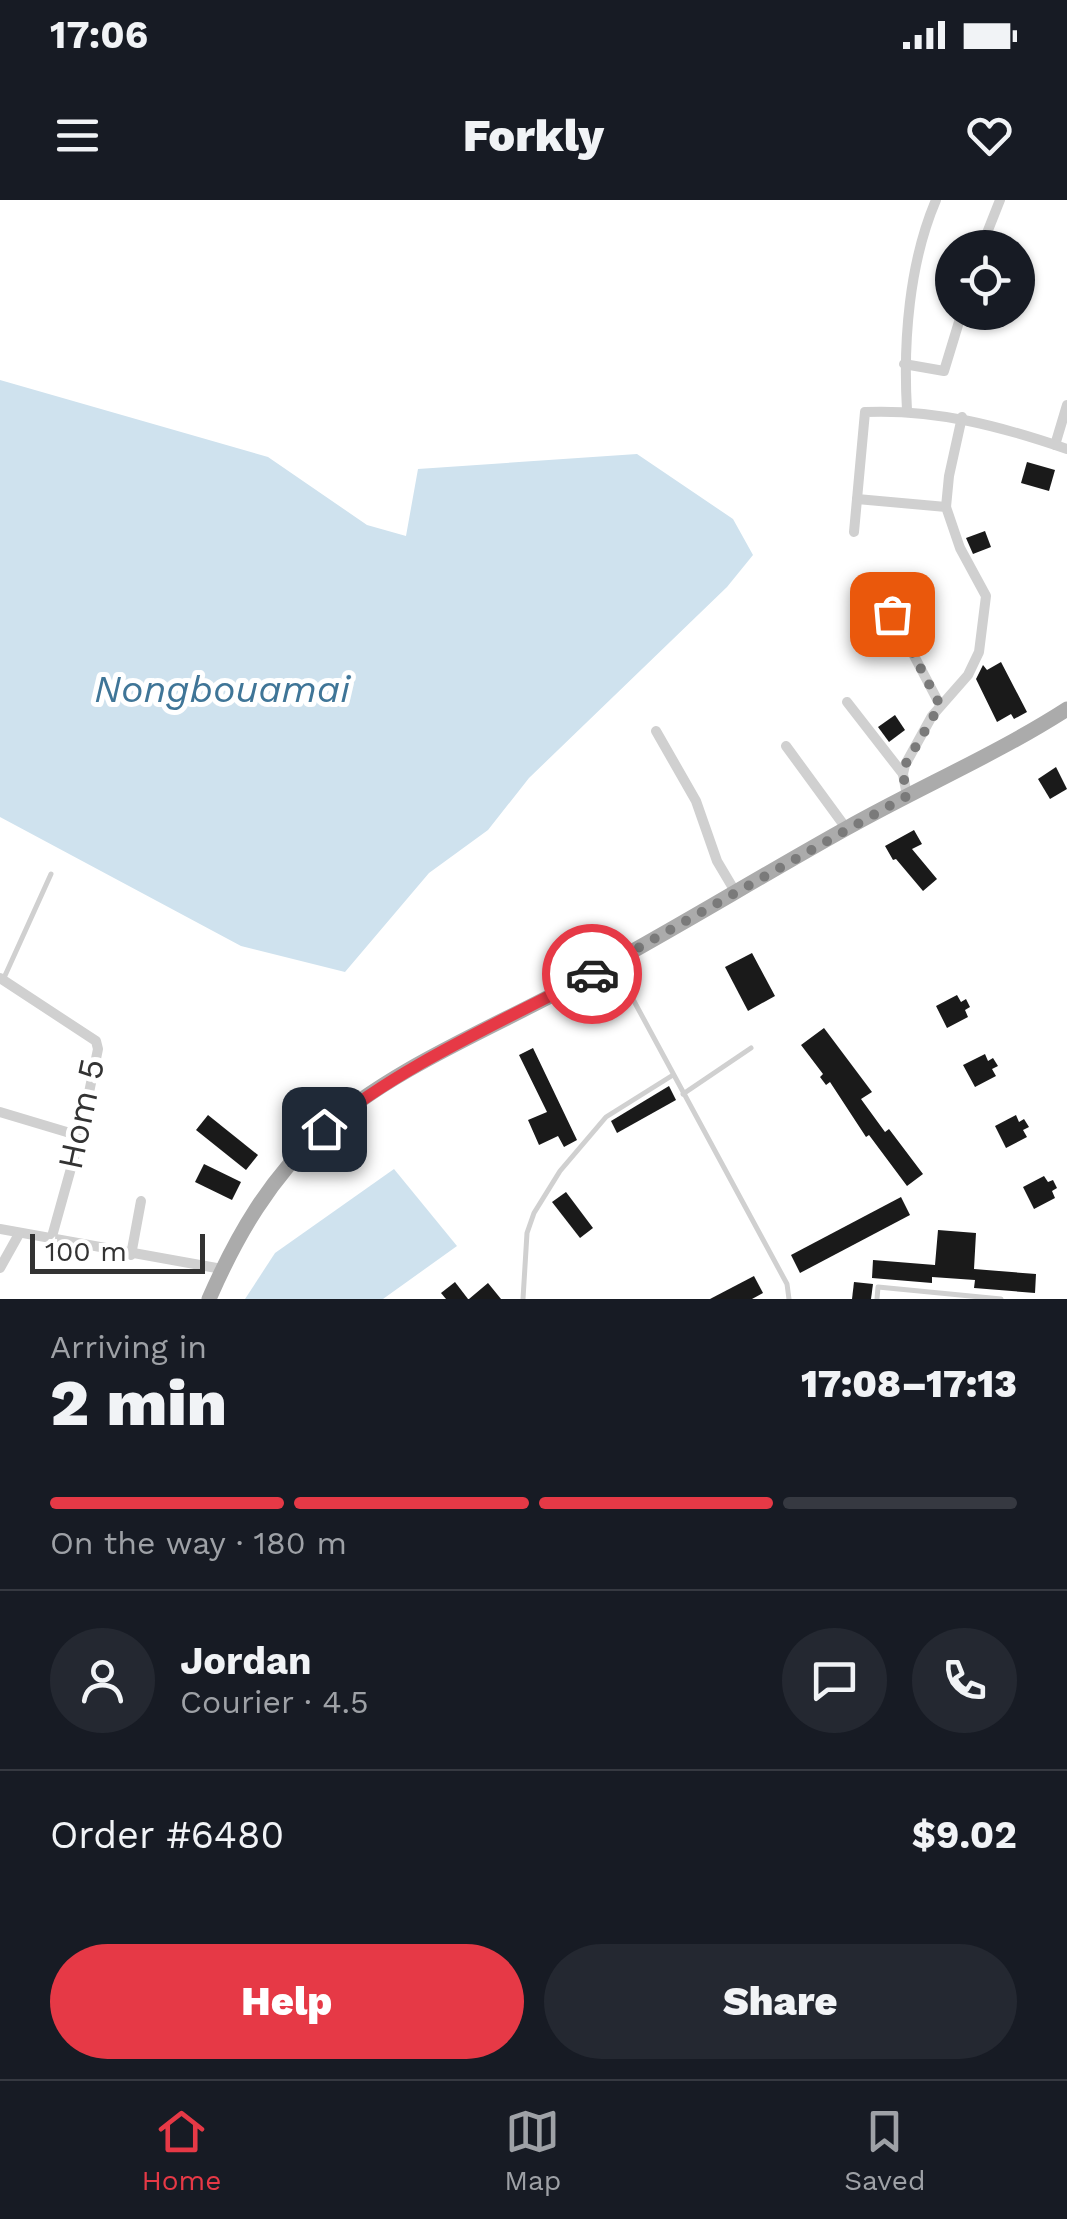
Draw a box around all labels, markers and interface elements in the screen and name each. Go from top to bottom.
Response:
text: 17:06 [50,13,148,57]
icon: menu [50,108,105,163]
icon: heart [962,108,1017,163]
text: Forkly [463,109,604,162]
map controls [935,230,1035,330]
button: locate [935,230,1035,330]
pin [850,572,935,657]
icon: bag [865,587,920,642]
water label: Nongbouamai [94,667,351,711]
courier [542,924,642,1024]
icon: car [565,947,620,1002]
street label: Hom 5 [49,1055,113,1173]
pin [282,1087,367,1172]
icon: home [297,1102,352,1157]
scale bar [30,1229,205,1274]
text: 100 m [45,1235,127,1268]
text: Arriving in [50,1328,207,1366]
text: 17:08–17:13 [801,1362,1017,1406]
text: 2 min [50,1365,227,1441]
text: On the way · 180 m [50,1524,347,1562]
button: person [50,1628,155,1733]
button: chat [782,1628,887,1733]
button: phone [912,1628,1017,1733]
text: Jordan [180,1639,312,1683]
text: Courier · 4.5 [180,1683,369,1721]
text: Order #6480 [50,1813,284,1857]
text: $9.02 [912,1813,1017,1857]
button: Help [50,1944,524,2059]
button: Share [544,1944,1017,2059]
tab: Home [141,2104,221,2197]
tab: Map [504,2104,561,2197]
tab: Saved [844,2104,926,2197]

